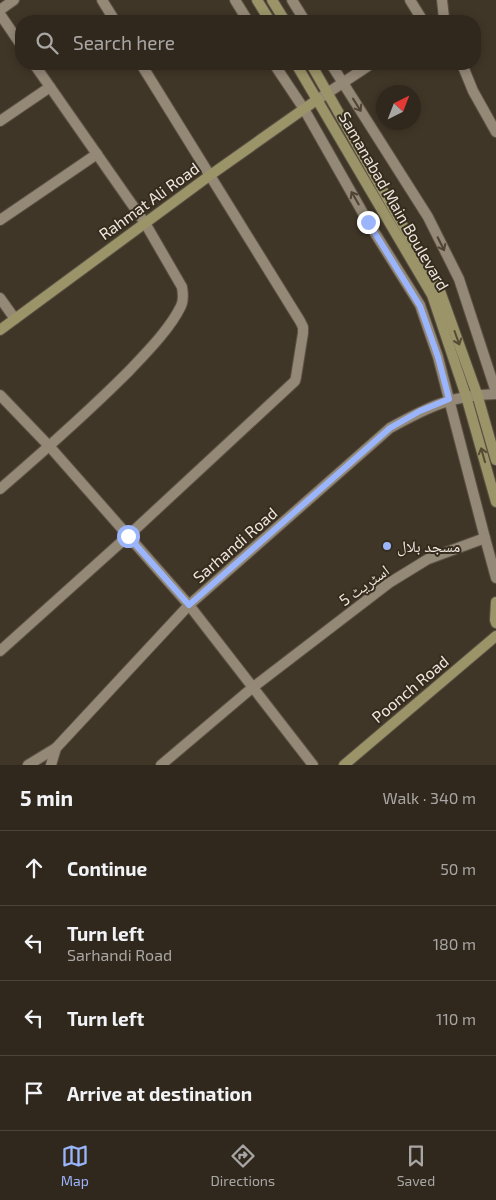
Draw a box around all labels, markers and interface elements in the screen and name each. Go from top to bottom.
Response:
search box [15,15,481,70]
icon: search [33,29,61,57]
text: Search here [73,31,175,54]
north arrow [376,85,421,130]
one-way arrow [353,98,363,112]
street label: Samanabad Main Boulevard [335,108,453,293]
street label: Rahmat Ali Road [95,158,202,243]
one-way arrow [349,192,359,206]
route end [357,211,380,234]
one-way arrow [437,236,446,251]
one-way arrow [453,330,462,345]
one-way arrow [478,448,487,464]
street label: Sarhandi Road [189,503,281,586]
route start [117,525,140,548]
place label: مسجد بلال [397,536,460,557]
marker: مسجد بلال [381,540,393,552]
street label: اسٹریٹ 5 [335,560,393,610]
street label: Poonch Road [367,651,452,726]
text: 5 min [20,785,73,810]
text: Walk · 340 m [383,788,476,807]
icon: ahead [20,854,48,882]
text: Continue [67,857,147,880]
text: 50 m [440,859,476,878]
text: Turn left [67,922,144,945]
icon: left [20,929,48,957]
text: 180 m [433,934,476,953]
text: Sarhandi Road [67,945,172,964]
icon: left [20,1004,48,1032]
text: Turn left [67,1007,144,1030]
text: 110 m [436,1009,476,1028]
icon: arrive [20,1079,48,1107]
text: Arrive at destination [67,1082,252,1105]
tab: Map [61,1142,89,1189]
tab: Directions [211,1142,275,1189]
tab: Saved [397,1142,435,1189]

